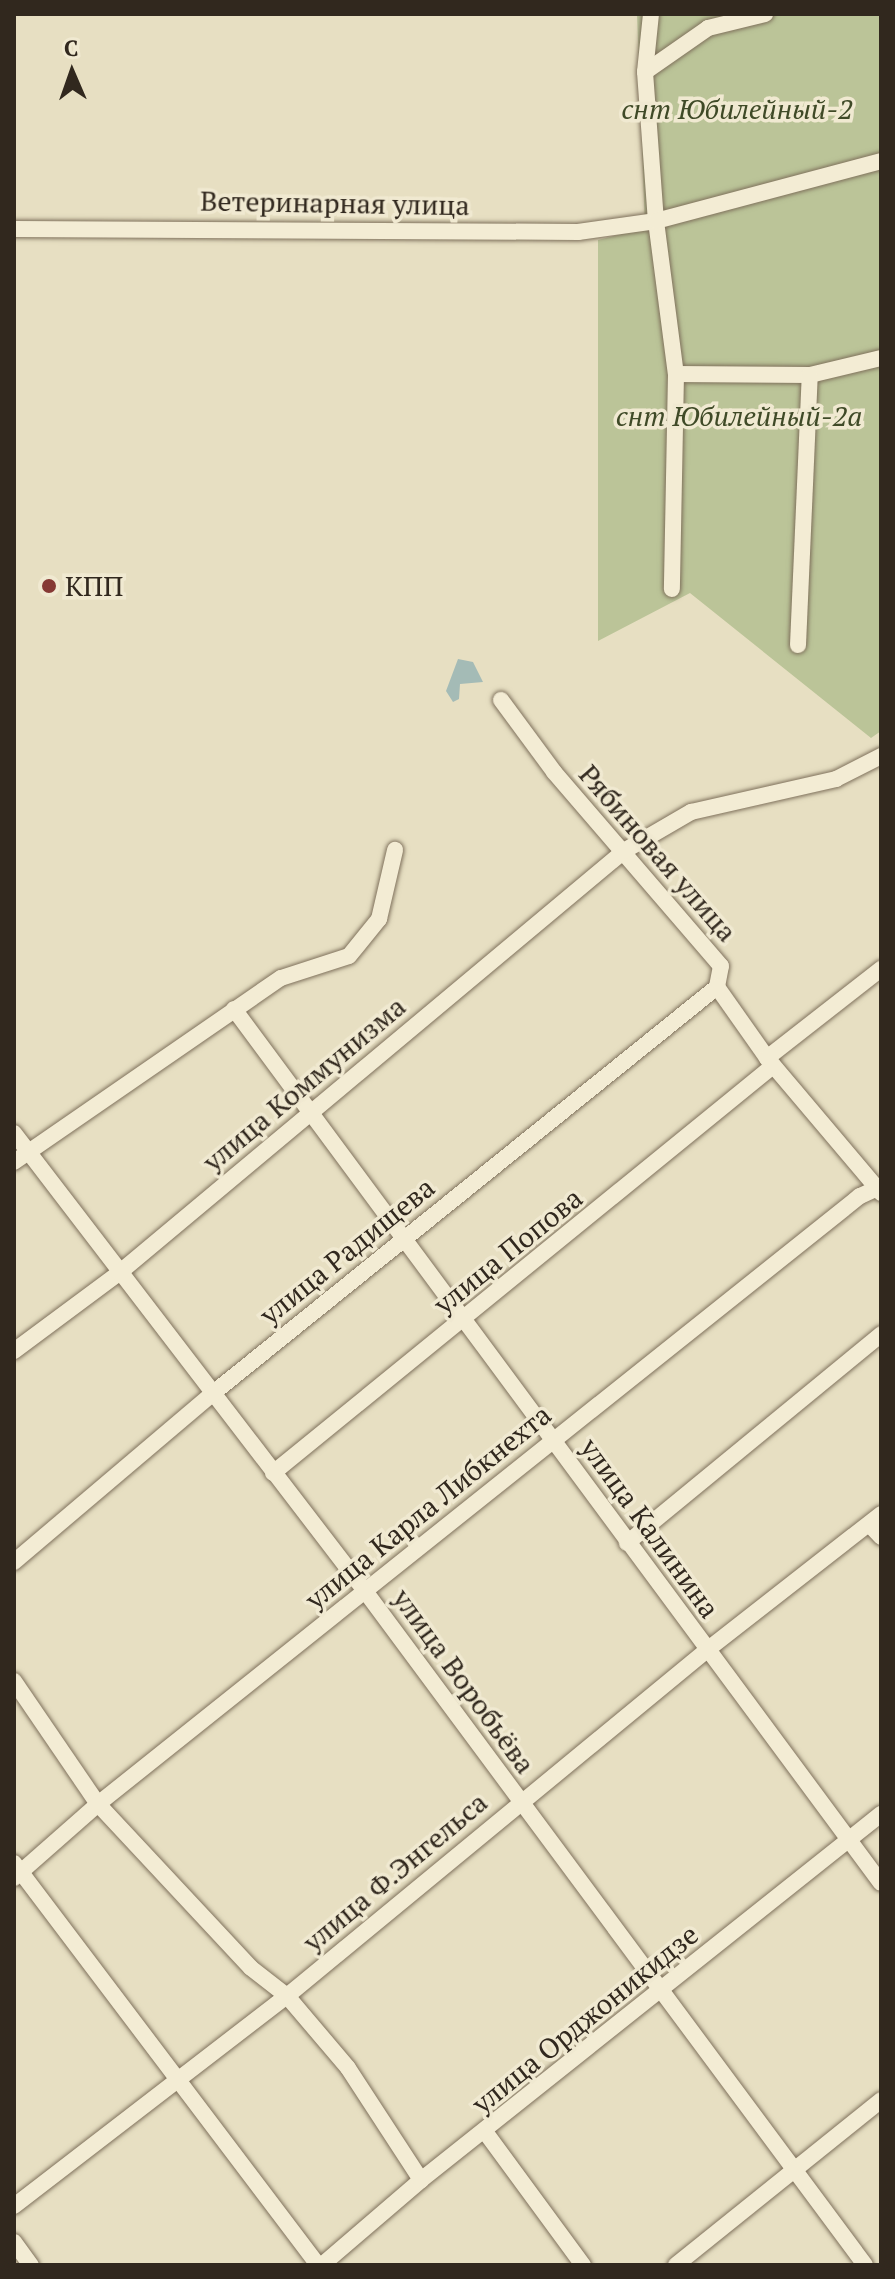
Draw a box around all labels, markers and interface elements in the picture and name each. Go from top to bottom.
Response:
north arrow [32,32,112,112]
text: С [63,33,79,62]
park label: снт Юбилейный-2 [621,92,853,126]
street label: Ветеринарная улица [200,184,470,222]
park label: снт Юбилейный-2а [616,399,862,433]
place label: КПП [65,569,123,603]
marker: КПП [40,577,58,595]
street label: Рябиновая улица [572,758,744,948]
street label: улица Коммунизма [196,989,412,1179]
street label: улица Радищева [253,1170,441,1332]
street label: улица Попова [427,1181,589,1321]
street label: улица Карла Либкнехта [298,1398,558,1616]
street label: улица Калинина [573,1432,727,1624]
street label: улица Воробьёва [386,1582,542,1780]
street label: улица Ф.Энгельса [296,1785,494,1959]
street label: улица Орджоникидзе [465,1917,705,2121]

